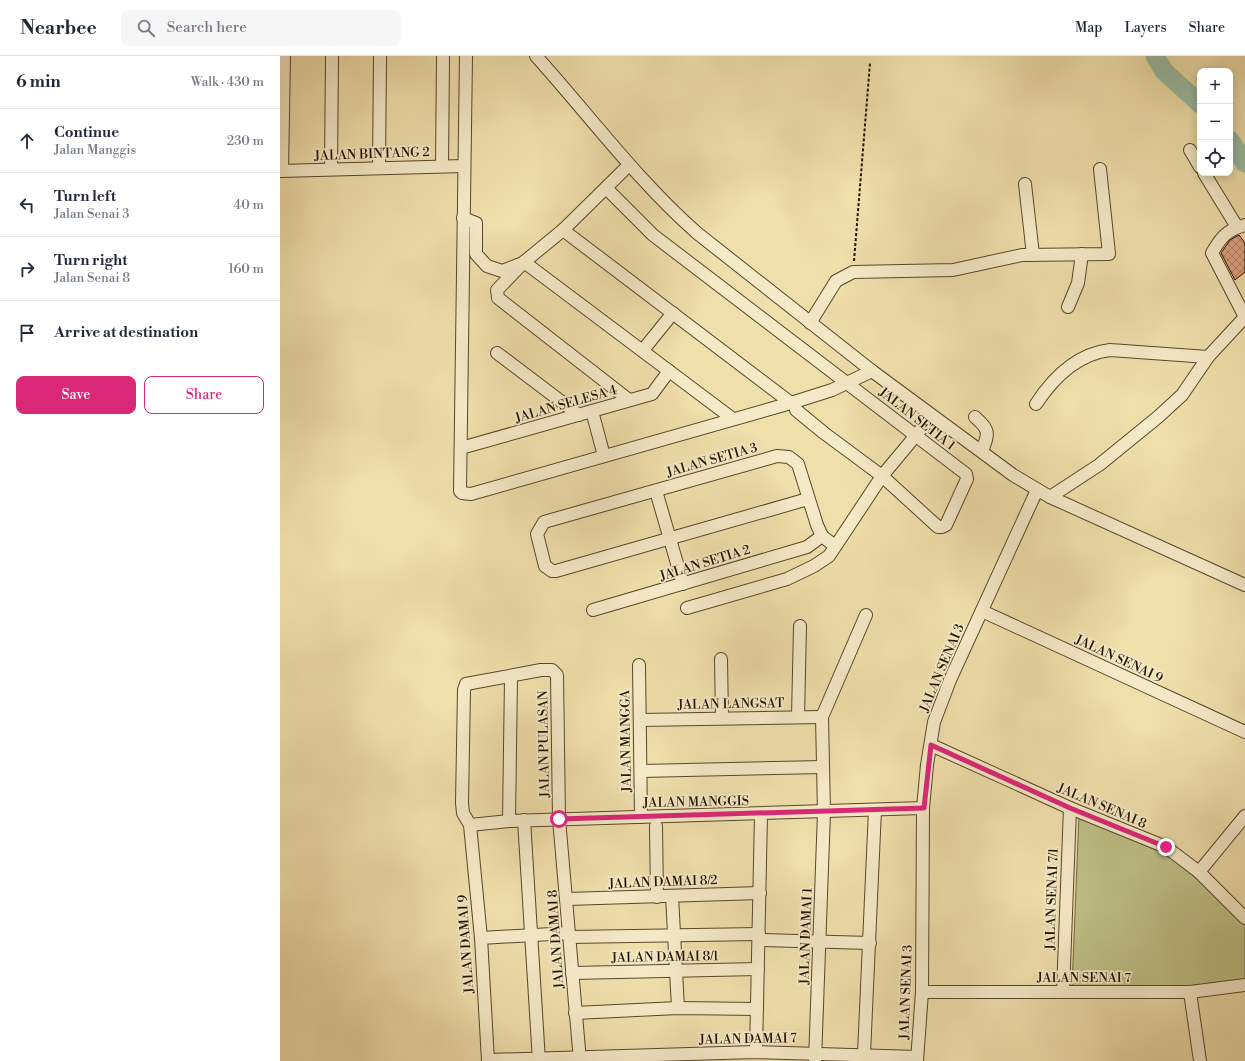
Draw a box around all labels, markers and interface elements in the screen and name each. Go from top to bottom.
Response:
search box [121,10,401,46]
text: Nearbee [20,16,97,40]
icon: search [135,17,157,39]
text: Search here [167,18,247,37]
text: Map [1075,19,1102,37]
text: Layers [1124,19,1167,37]
text: Share [1189,19,1225,37]
map controls [1197,68,1233,176]
button: + [1197,68,1233,104]
text: 6 min [16,71,61,93]
text: Walk · 430 m [191,74,264,90]
button: − [1197,104,1233,140]
text: Continue [54,123,119,142]
icon: ahead [16,130,38,152]
text: 230 m [227,133,264,149]
button: locate [1197,140,1233,176]
text: Jalan Manggis [54,142,136,158]
street label: JALAN BINTANG 2 [313,144,430,164]
text: Turn left [54,187,116,206]
icon: left [16,194,38,216]
text: 40 m [234,197,264,213]
text: Jalan Senai 3 [54,206,129,222]
text: Turn right [54,251,128,270]
icon: right [16,258,38,280]
text: 160 m [228,261,264,277]
text: Jalan Senai 8 [54,270,130,286]
icon: arrive [16,322,38,344]
text: Arrive at destination [54,323,198,342]
button: Save [16,376,136,414]
button: Share [144,376,264,414]
street label: JALAN SELESA 4 [512,382,619,427]
street label: JALAN SETIA 1 [875,384,959,454]
street label: JALAN SETIA 3 [664,439,759,481]
street label: JALAN SETIA 2 [657,542,752,585]
street label: JALAN SENAI 3 [916,621,968,716]
street label: JALAN SENAI 9 [1072,631,1166,686]
street label: JALAN MANGGA [617,689,635,793]
street label: JALAN PULASAN [535,690,553,799]
street label: JALAN LANGSAT [676,695,785,713]
street label: JALAN SENAI 8 [1054,780,1149,832]
street label: JALAN MANGGIS [642,793,749,811]
route start [550,810,568,828]
route end [1157,838,1175,856]
street label: JALAN SENAI 7/1 [1042,847,1062,951]
street label: JALAN DAMAI 8/2 [607,872,718,892]
street label: JALAN DAMAI 1 [796,887,816,986]
street label: JALAN DAMAI 8 [545,889,568,990]
street label: JALAN DAMAI 9 [455,894,478,995]
street label: JALAN SENAI 3 [896,944,916,1041]
street label: JALAN DAMAI 8/1 [610,948,719,966]
street label: JALAN SENAI 7 [1036,970,1131,986]
street label: JALAN DAMAI 7 [698,1030,797,1048]

